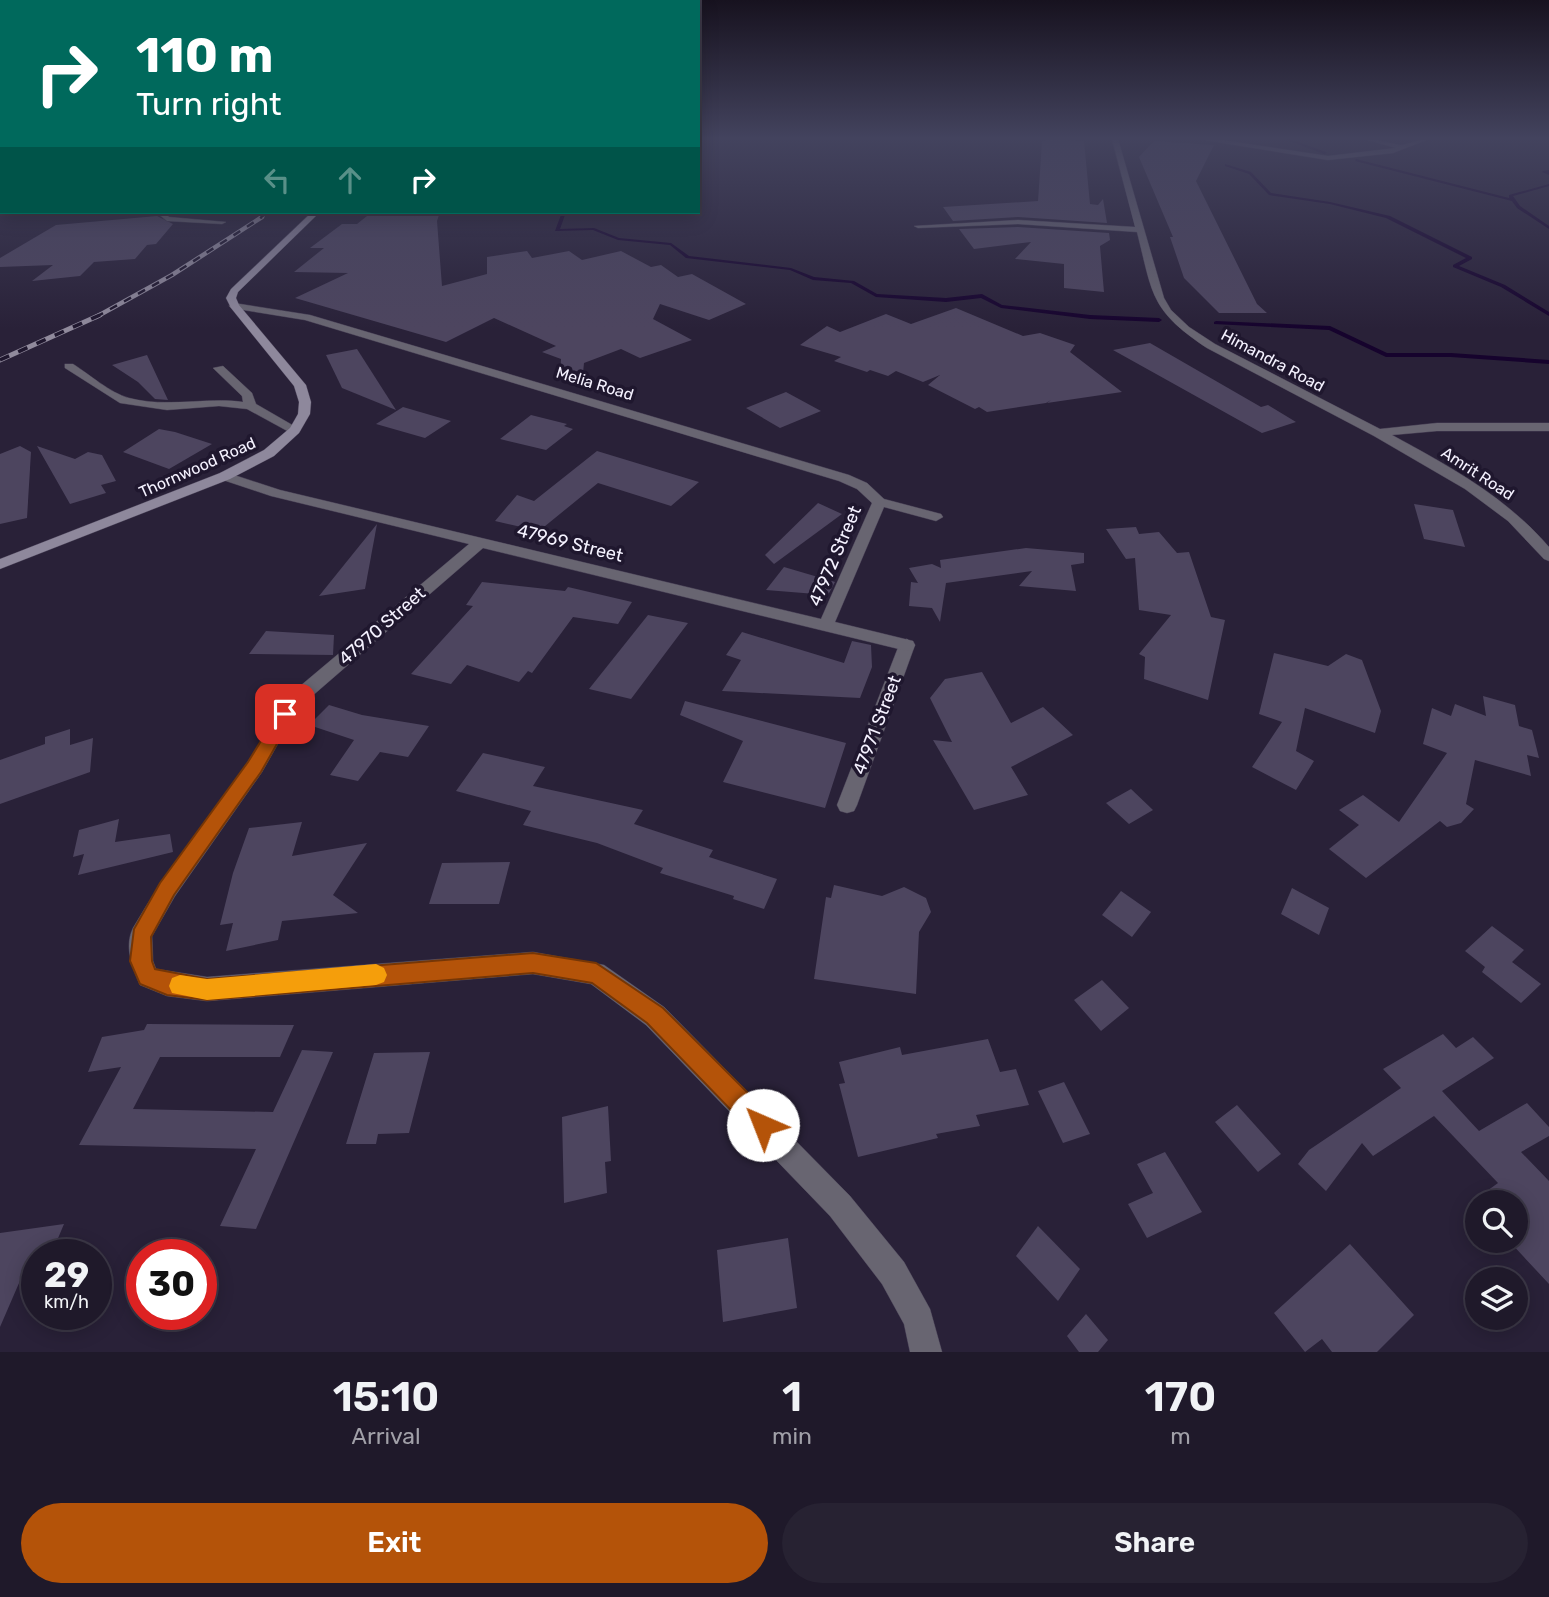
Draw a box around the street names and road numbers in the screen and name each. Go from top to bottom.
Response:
street label: Himandra Road [1218,325,1328,396]
street label: Melia Road [554,363,636,404]
street label: Thornwood Road [136,433,259,502]
street label: Amrit Road [1438,443,1518,504]
street label: 47972 Street [804,502,866,610]
street label: 47969 Street [515,519,625,567]
street label: 47970 Street [334,582,430,670]
street label: 47971 Street [848,672,906,778]

